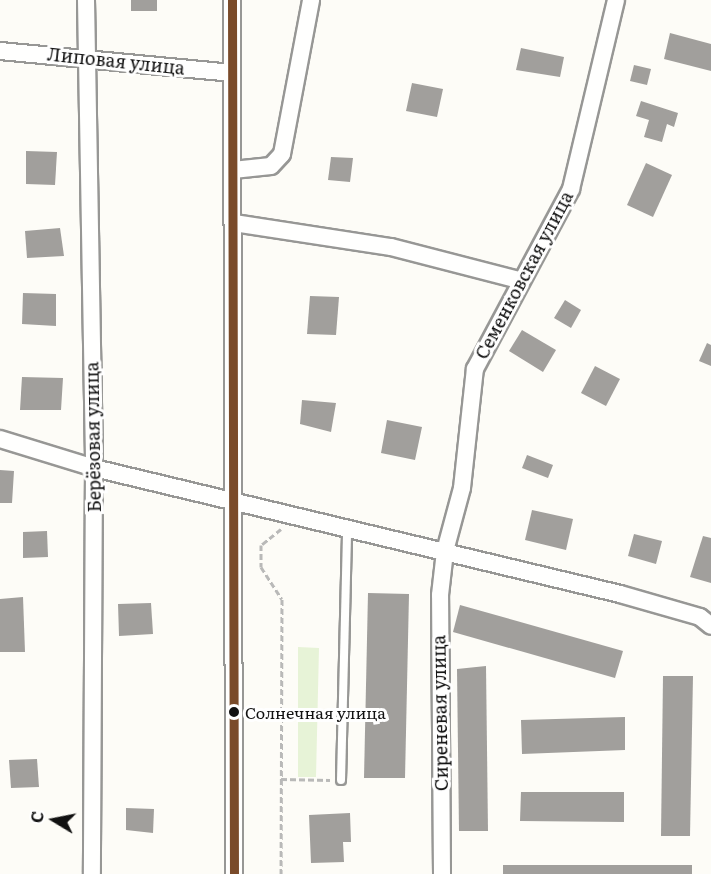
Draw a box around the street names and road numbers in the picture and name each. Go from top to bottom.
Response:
street label: Липовая улица [46,43,186,79]
street label: Семенковская улица [471,187,577,363]
street label: Берёзовая улица [81,361,105,513]
street label: Сиреневая улица [428,635,452,791]

